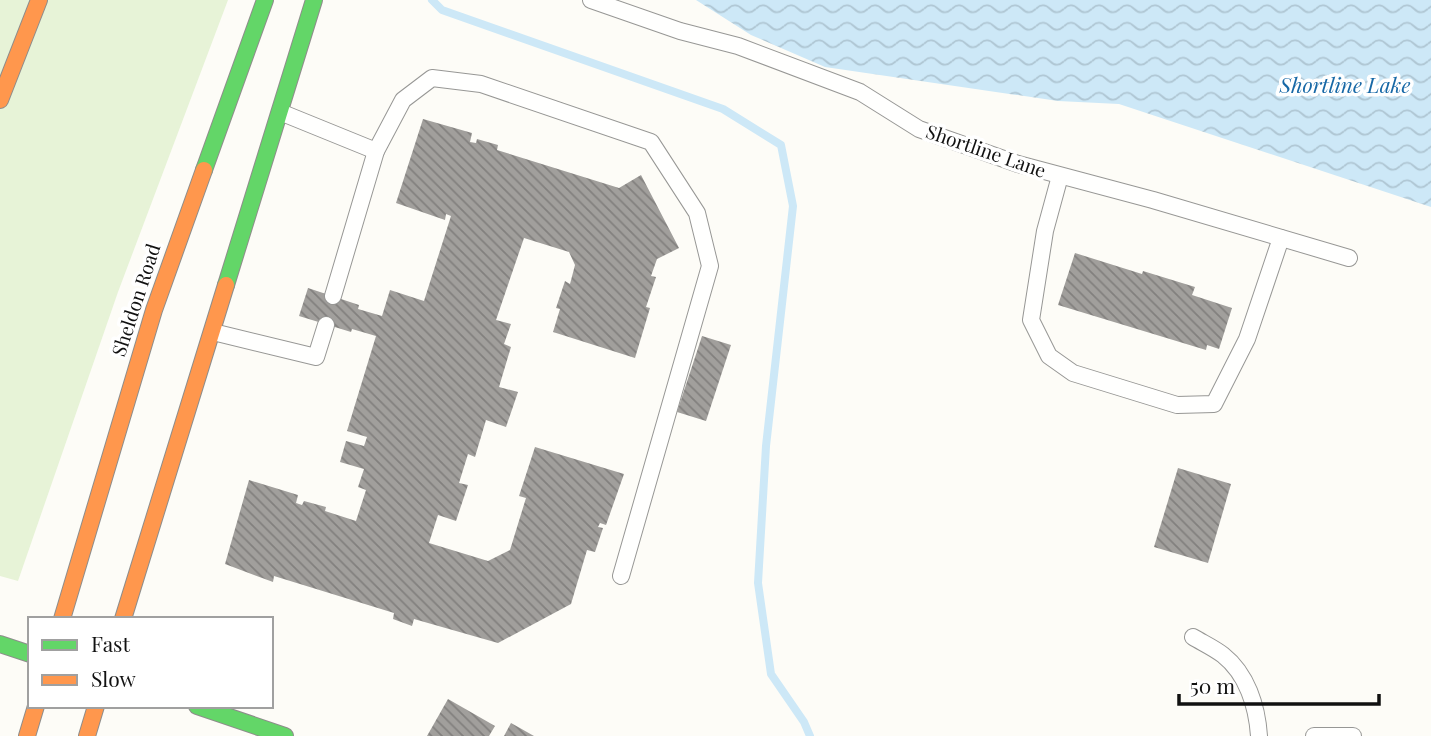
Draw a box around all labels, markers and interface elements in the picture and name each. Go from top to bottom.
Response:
water label: Shortline Lake [1279,70,1410,98]
street label: Shortline Lane [923,117,1050,183]
street label: Sheldon Road [105,240,165,359]
legend [28,617,273,708]
text: Fast [91,629,130,657]
scale bar [1179,662,1378,706]
text: Slow [91,664,136,692]
text: 50 m [1190,671,1236,699]

